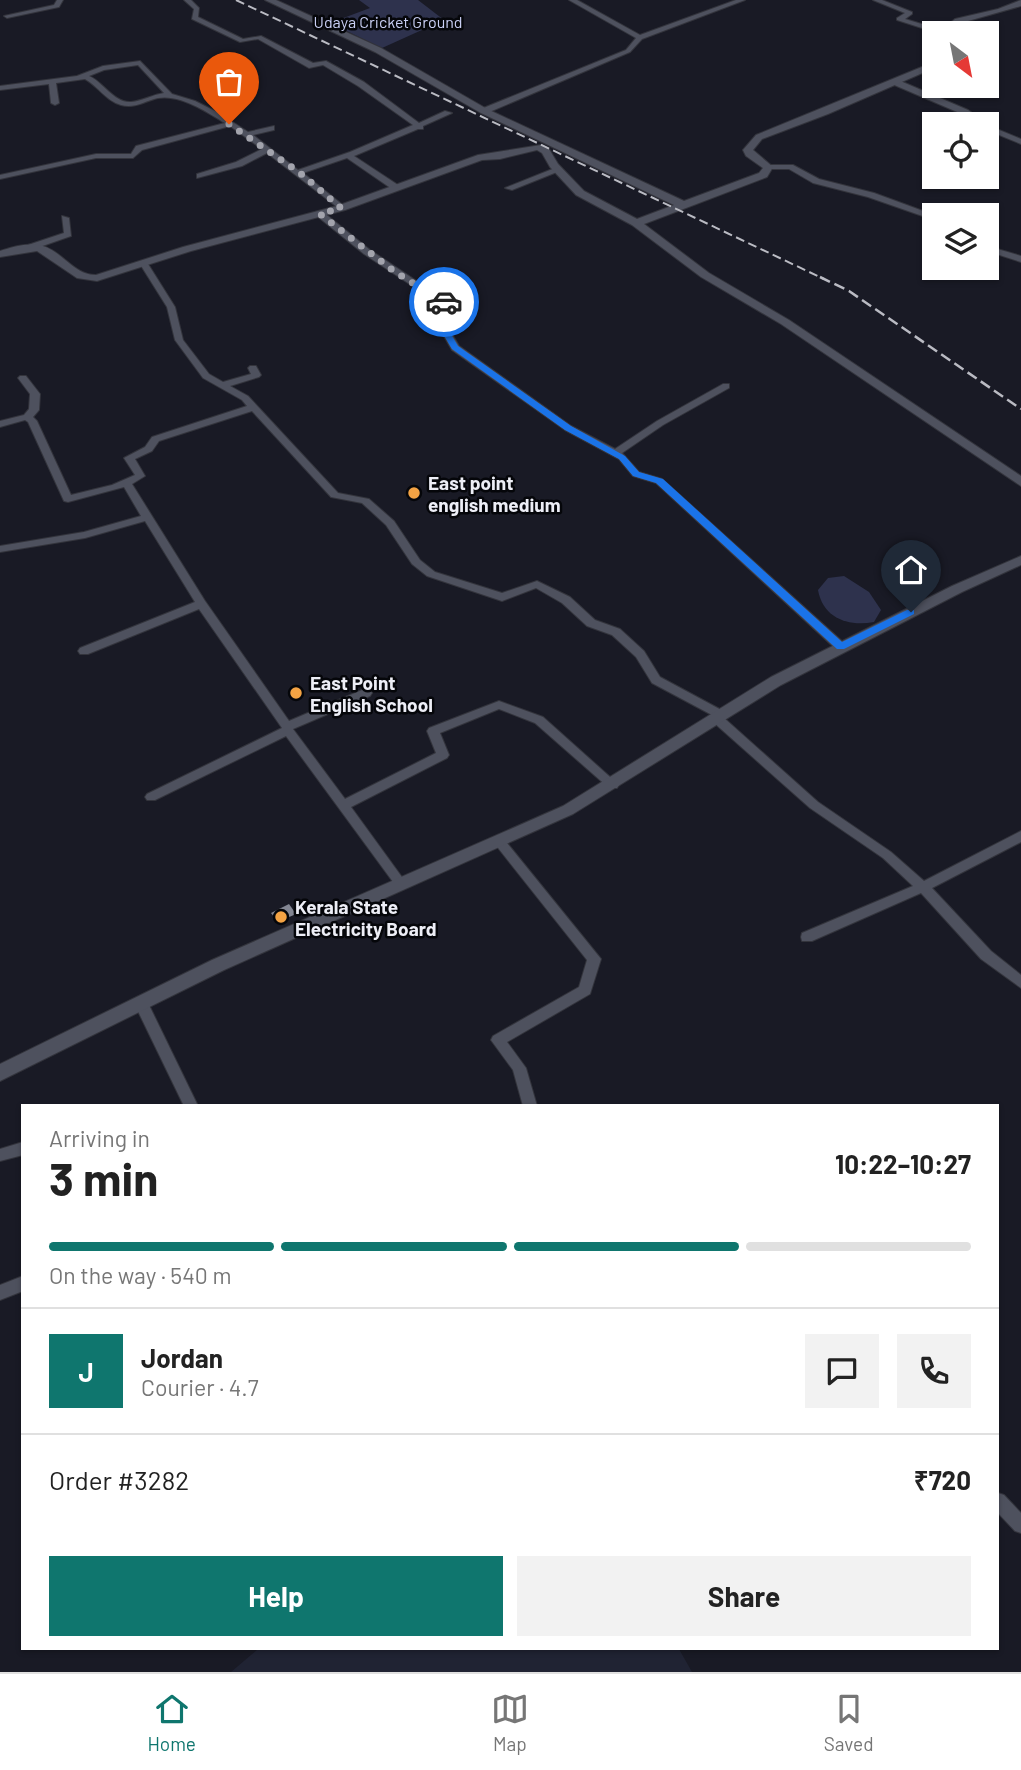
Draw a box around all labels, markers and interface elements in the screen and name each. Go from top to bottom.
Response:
park label: Udaya Cricket Ground [314,12,462,31]
north arrow [922,21,999,98]
map controls [922,21,999,280]
pin [199,52,259,124]
icon: bag [210,63,248,101]
button: locate [922,112,999,189]
button: layers [922,203,999,280]
courier [409,267,479,337]
icon: car [425,283,463,321]
place label: East point english medium [428,471,561,516]
marker: East point english medium [406,485,422,501]
pin [881,540,941,612]
icon: home [892,551,930,589]
place label: East Point English School [310,671,433,716]
marker: East Point English School [288,685,304,701]
place label: Kerala State Electricity Board [295,895,436,940]
marker: Kerala State Electricity Board [273,909,289,925]
text: Arriving in [49,1124,150,1152]
text: 10:22–10:27 [835,1148,971,1179]
text: 3 min [49,1150,158,1205]
text: On the way · 540 m [49,1261,231,1289]
button: chat [805,1334,879,1408]
button: phone [897,1334,971,1408]
text: Jordan [141,1342,223,1373]
text: J [78,1356,94,1387]
text: Courier · 4.7 [141,1373,259,1401]
text: Order #3282 [49,1464,189,1495]
text: ₹720 [914,1464,971,1495]
button: Help [49,1556,503,1636]
button: Share [517,1556,971,1636]
tab: Home [147,1690,196,1755]
tab: Map [491,1690,529,1755]
tab: Saved [824,1690,874,1755]

